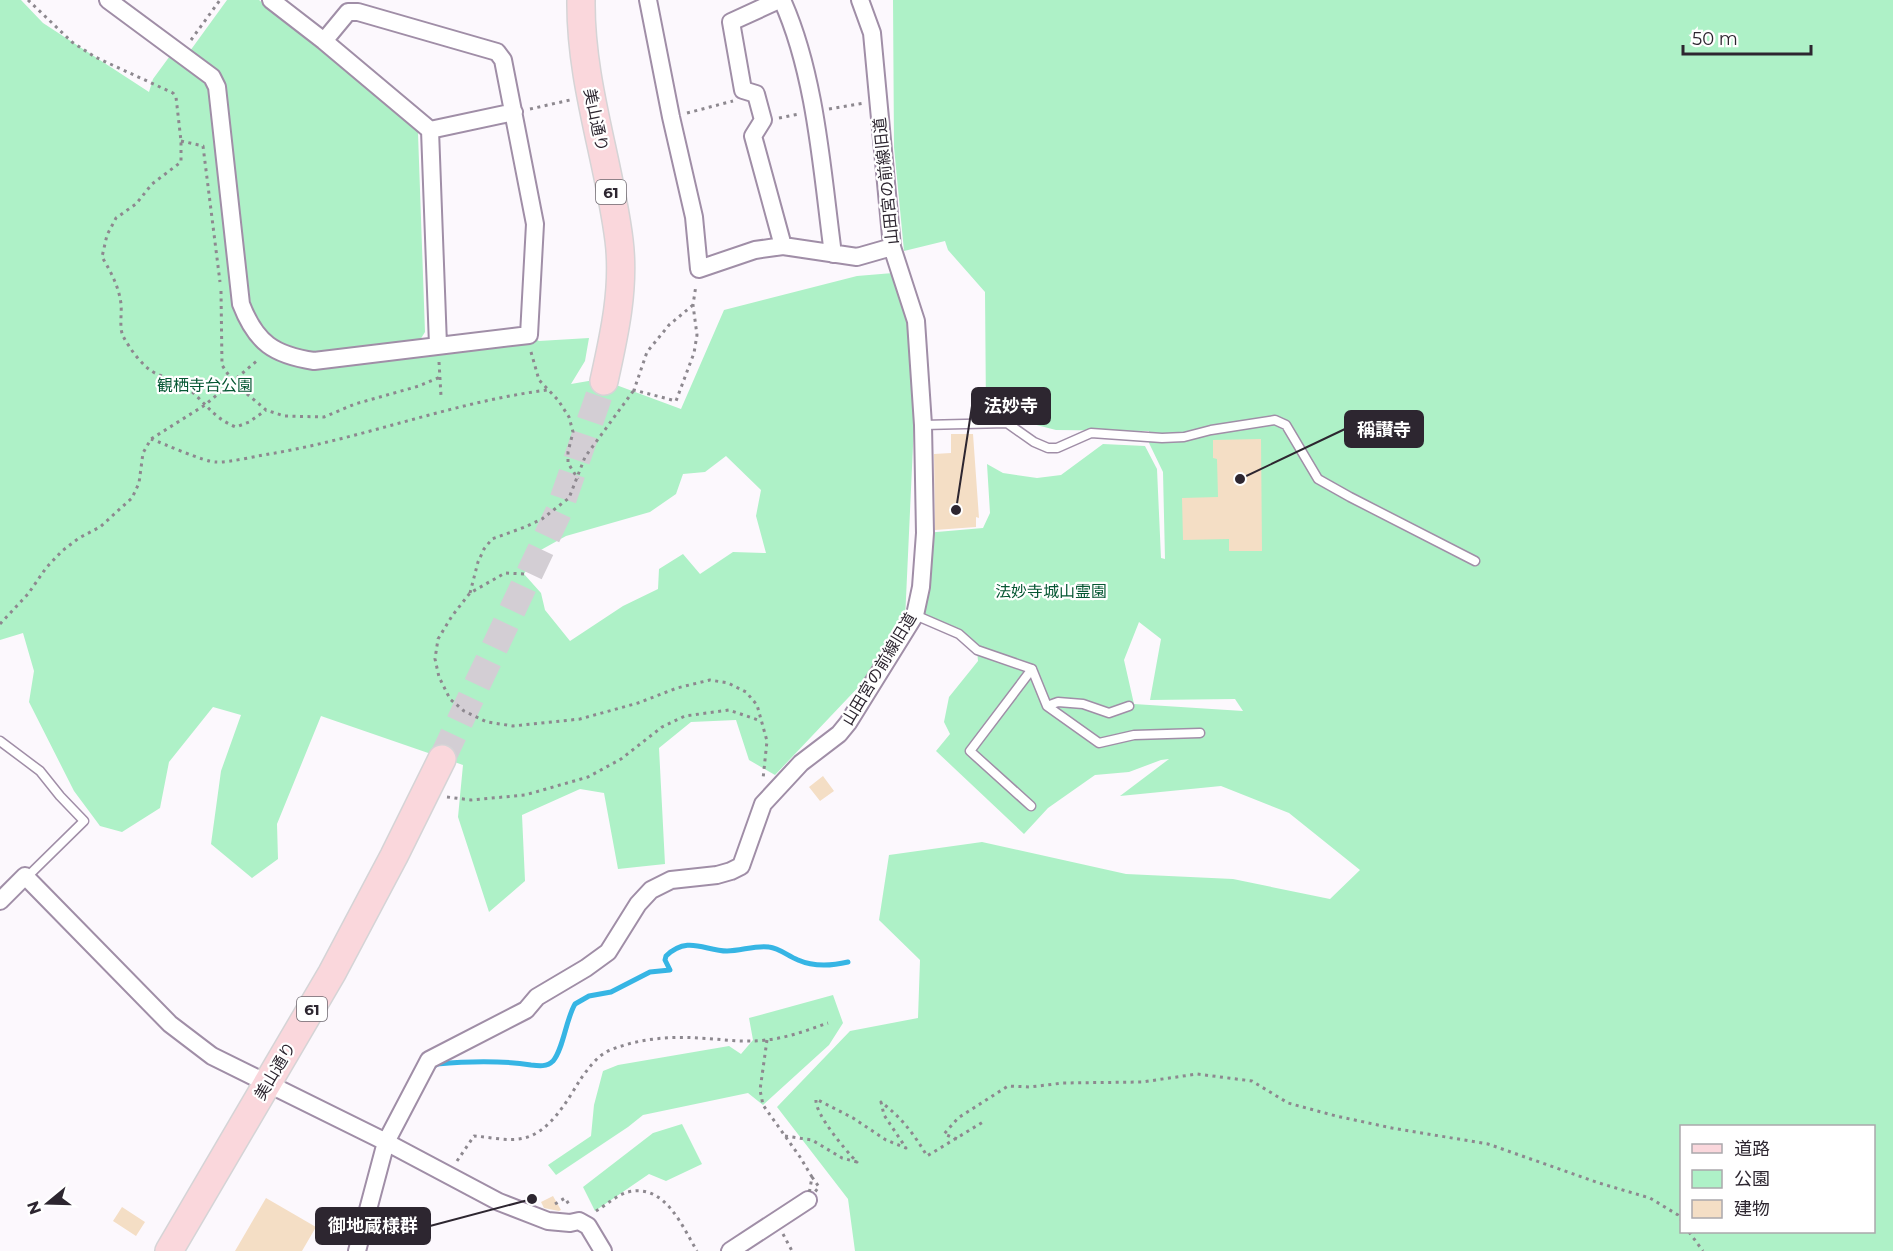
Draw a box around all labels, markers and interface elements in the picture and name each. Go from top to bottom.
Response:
scale bar [1683,18,1810,56]
text: 50 m [1692,28,1738,50]
street label: 美山通り [580,87,612,153]
street label: 山田宮の前線旧道 [870,116,902,246]
road number: 61 [596,180,626,204]
park label: 観栖寺台公園 [157,376,253,395]
callout: 法妙寺 [972,388,1050,424]
text: 法妙寺 [984,395,1038,417]
callout: 稱讃寺 [1345,411,1423,447]
text: 稱讃寺 [1357,419,1411,441]
park label: 法妙寺城山霊園 [995,582,1107,601]
street label: 山田宮の前線旧道 [838,609,920,729]
road number: 61 [297,997,327,1021]
street label: 美山通り [250,1039,300,1103]
legend [1680,1125,1875,1233]
text: 道路 [1734,1138,1770,1160]
text: 公園 [1734,1168,1770,1190]
north arrow [18,1173,78,1233]
text: 建物 [1734,1198,1770,1220]
text: N [23,1199,45,1217]
callout: 御地蔵様群 [316,1208,430,1244]
text: 御地蔵様群 [327,1215,418,1237]

